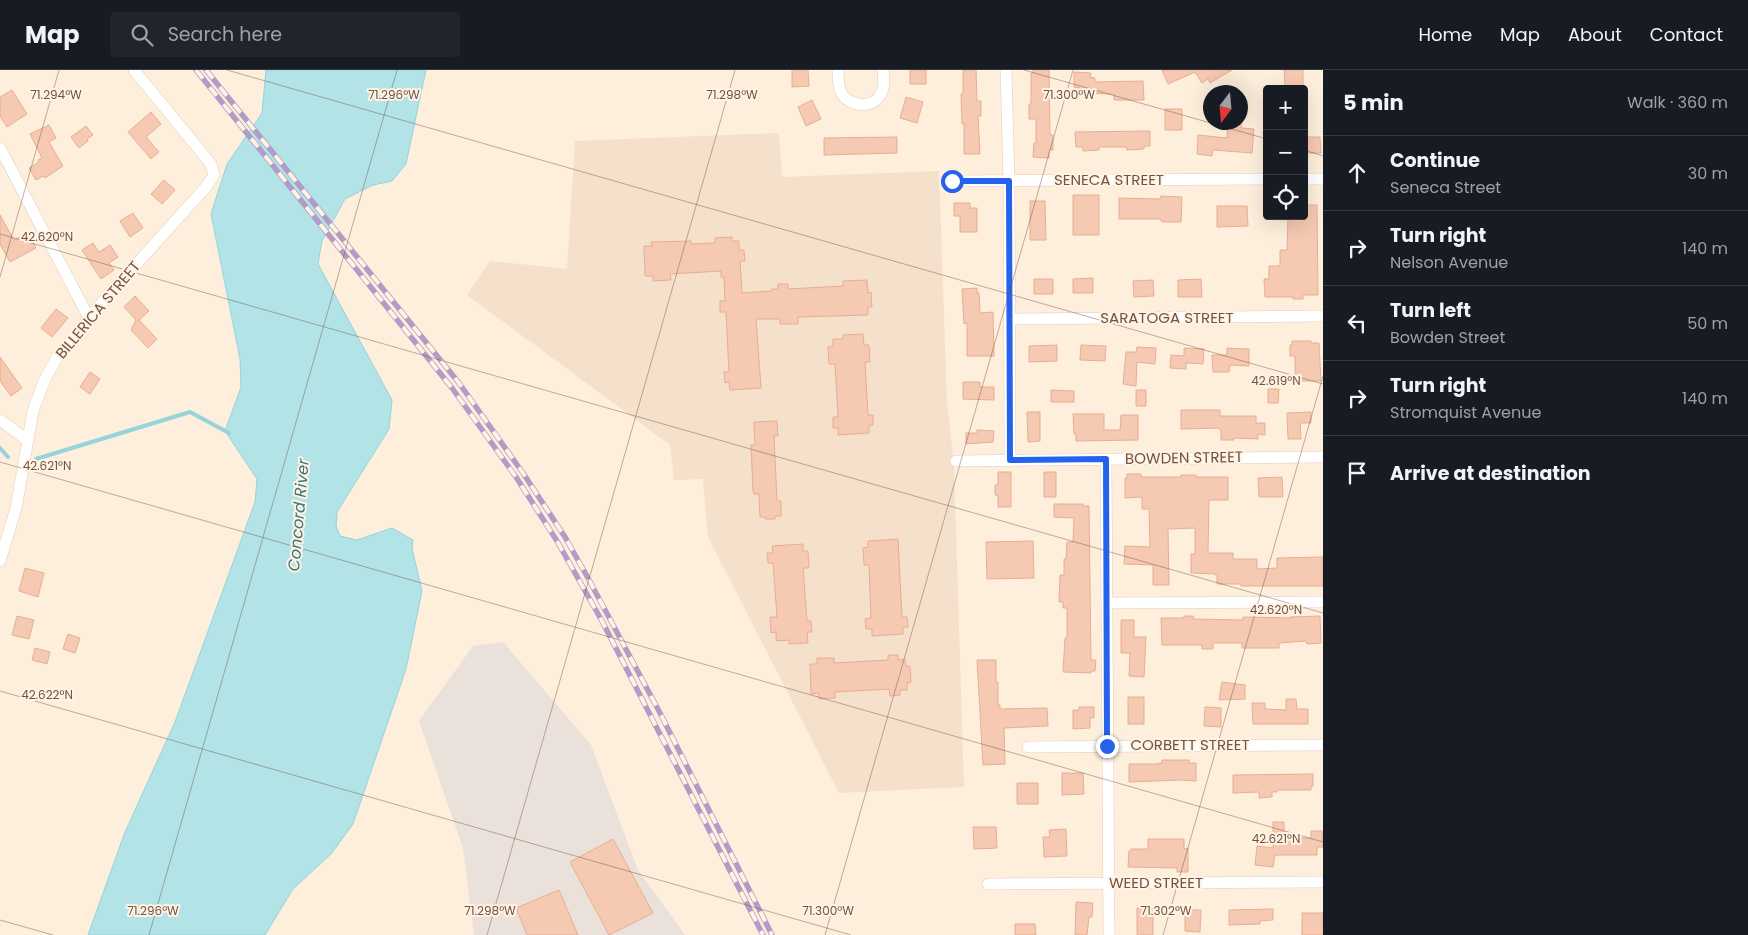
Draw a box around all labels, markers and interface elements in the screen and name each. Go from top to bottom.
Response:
search box [110,12,460,57]
text: Map [25,18,80,51]
icon: search [128,21,156,49]
text: Search here [168,21,282,48]
text: Home [1418,22,1472,47]
text: Map [1500,22,1540,47]
text: About [1568,22,1622,47]
text: Contact [1650,22,1723,47]
north arrow [1203,85,1248,130]
map controls [1263,85,1308,220]
button: + [1263,85,1308,130]
text: 71.294°W [30,86,82,103]
text: 71.296°W [368,86,420,103]
text: 71.298°W [706,86,758,103]
text: 71.300°W [1043,86,1095,103]
text: 5 min [1343,88,1404,117]
text: Walk · 360 m [1627,91,1728,114]
button: − [1263,130,1308,175]
text: Continue [1390,147,1480,174]
icon: ahead [1343,159,1371,187]
text: 30 m [1688,162,1728,185]
street label: SENECA STREET [1054,169,1164,190]
route start [941,170,964,193]
button: locate [1263,175,1308,220]
text: Seneca Street [1390,176,1501,199]
text: Turn right [1390,222,1486,249]
text: 42.620°N [21,228,73,245]
icon: right [1343,234,1371,262]
text: 140 m [1682,237,1728,260]
text: Nelson Avenue [1390,251,1508,274]
street label: BILLERICA STREET [50,256,145,363]
text: Turn left [1390,297,1471,324]
street label: SARATOGA STREET [1100,307,1234,328]
icon: left [1343,309,1371,337]
text: 50 m [1687,312,1728,335]
text: Bowden Street [1390,326,1505,349]
text: 42.619°N [1251,372,1301,389]
text: Turn right [1390,372,1486,399]
icon: right [1343,384,1371,412]
text: 140 m [1682,387,1728,410]
text: Stromquist Avenue [1390,401,1541,424]
street label: BOWDEN STREET [1125,446,1243,469]
text: 42.621°N [23,457,71,474]
water label: Concord River [282,457,315,572]
icon: arrive [1343,459,1371,487]
text: Arrive at destination [1390,460,1591,487]
text: 42.620°N [1250,601,1302,618]
text: 42.622°N [21,686,73,703]
street label: CORBETT STREET [1130,734,1250,755]
route end [1096,735,1119,758]
text: 42.621°N [1252,830,1300,847]
street label: WEED STREET [1109,872,1203,893]
text: 71.296°W [127,902,179,919]
text: 71.298°W [464,902,516,919]
text: 71.300°W [802,902,854,919]
text: 71.302°W [1140,902,1192,919]

